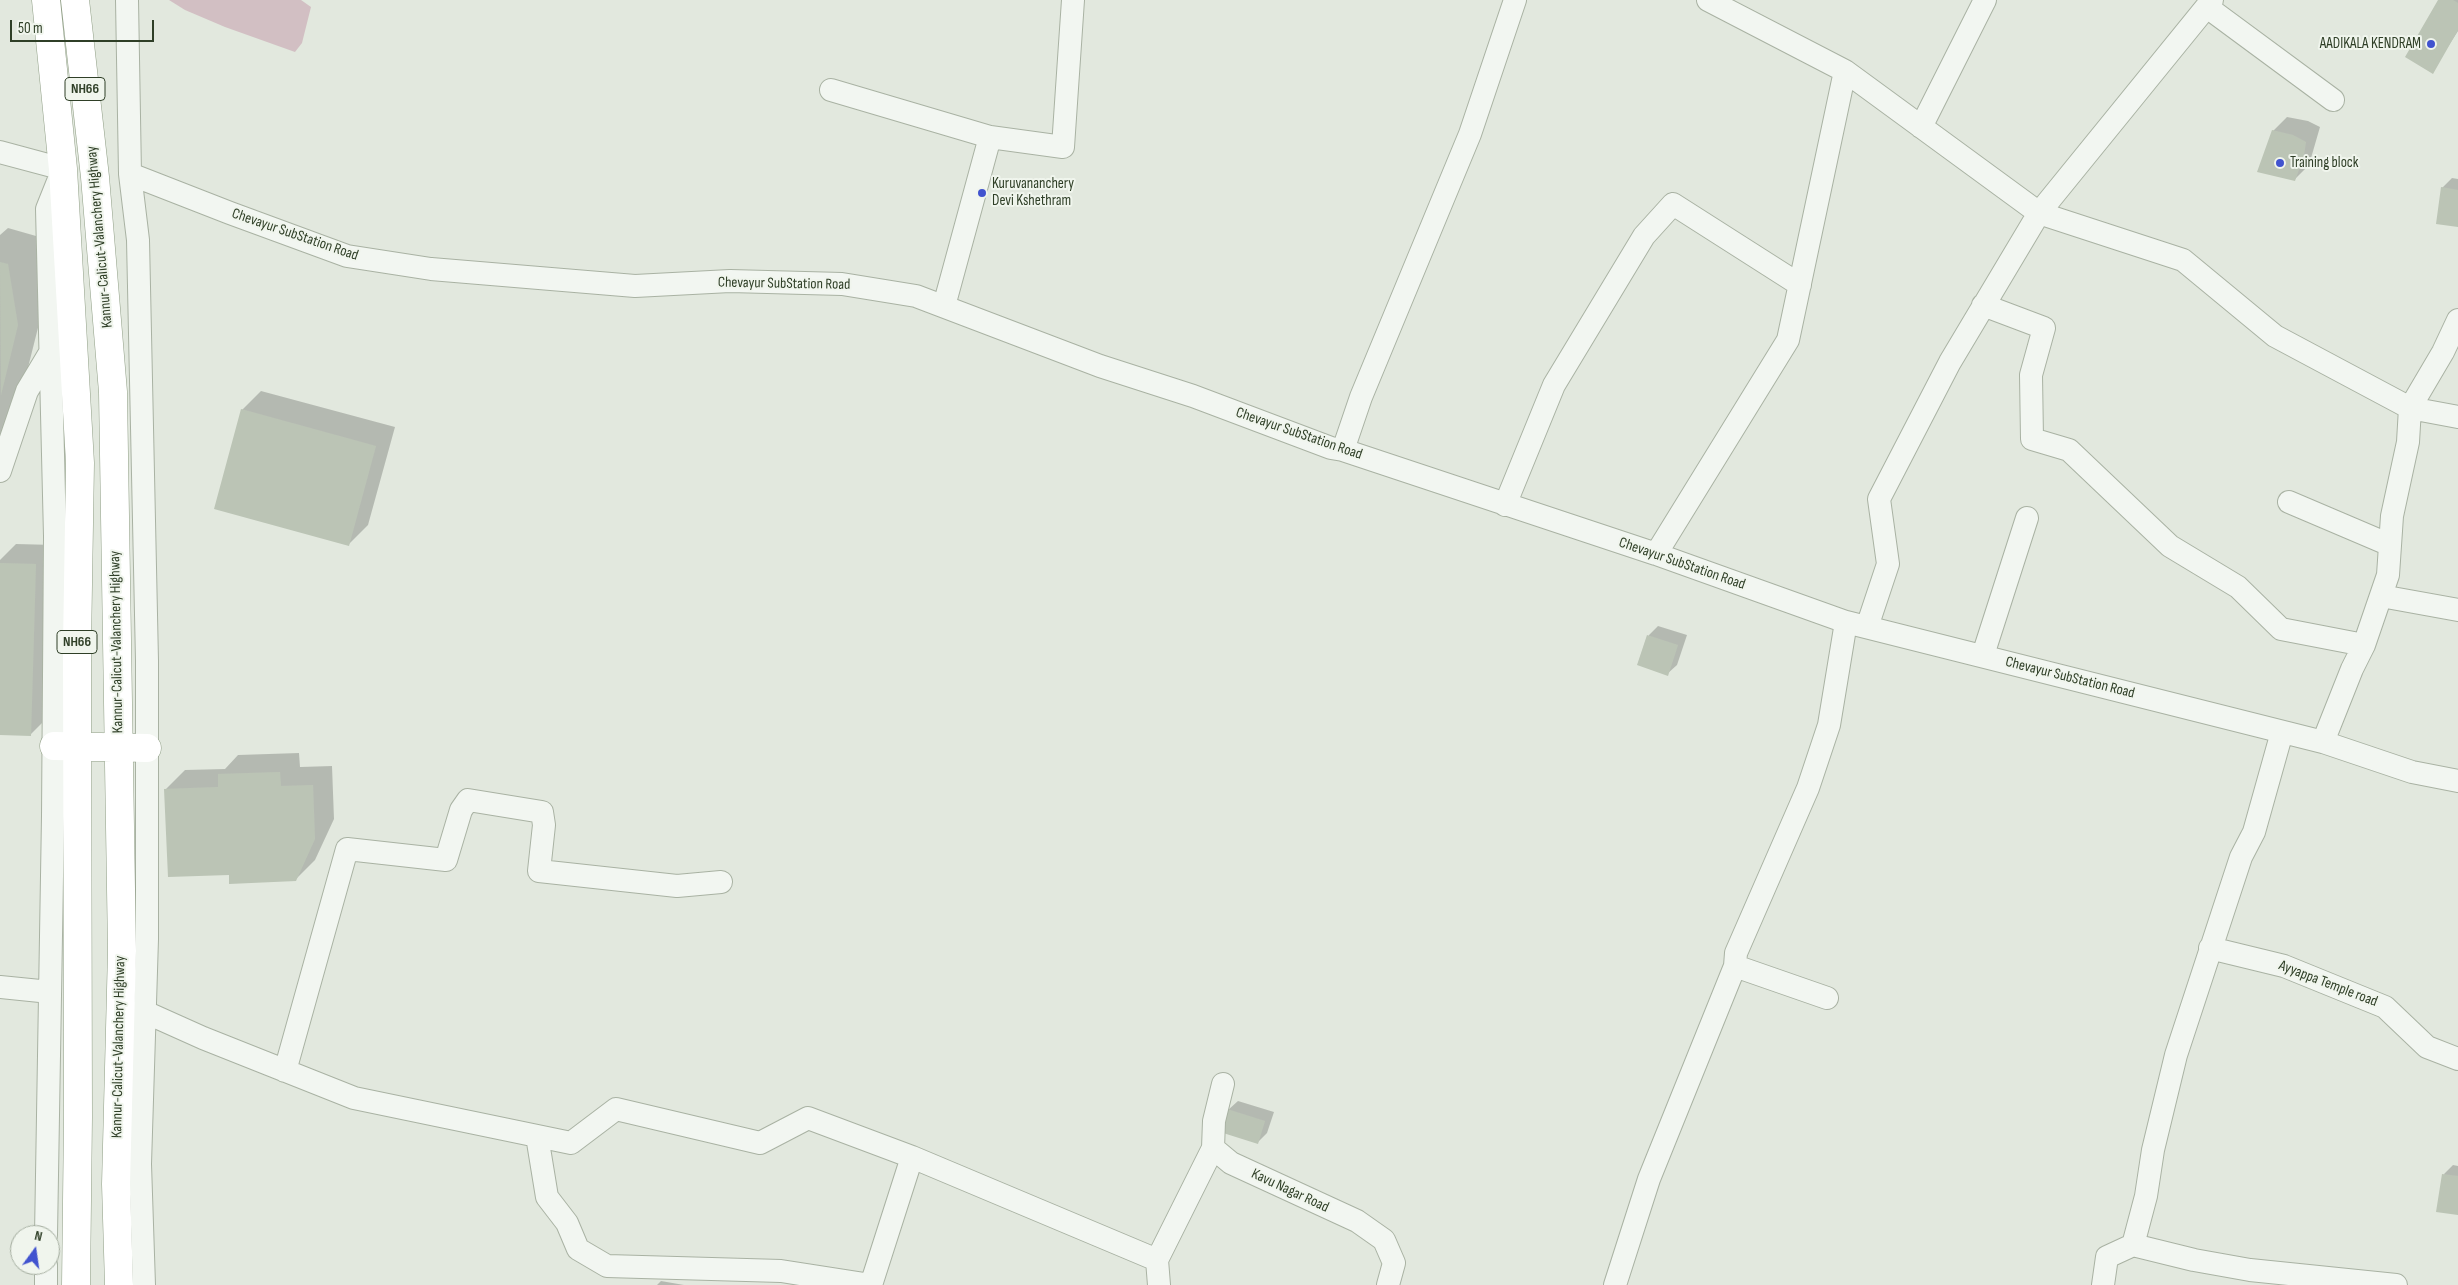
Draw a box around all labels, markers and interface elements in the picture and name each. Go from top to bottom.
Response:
scale bar [12,10,156,42]
text: 50 m [18,19,43,38]
place label: AADIKALA KENDRAM [2320,35,2421,53]
marker: AADIKALA KENDRAM [2425,38,2437,50]
road number: NH66 [65,78,105,100]
street label: Kannur-Calicut-Valanchery Highway [83,145,117,329]
place label: Training block [2290,154,2359,172]
marker: Training block [2274,157,2286,169]
place label: Kuruvananchery Devi Kshethram [992,175,1074,210]
marker: Kuruvananchery Devi Kshethram [976,187,988,199]
street label: Chevayur SubStation Road [229,205,361,265]
street label: Chevayur SubStation Road [718,274,850,294]
street label: Chevayur SubStation Road [1233,404,1365,464]
street label: Chevayur SubStation Road [1616,534,1748,594]
street label: Kannur-Calicut-Valanchery Highway [106,551,128,733]
road number: NH66 [57,630,97,654]
street label: Chevayur SubStation Road [2003,653,2137,703]
street label: Kannur-Calicut-Valanchery Highway [108,956,130,1138]
street label: Ayyappa Temple road [2276,957,2380,1011]
street label: Kavu Nagar Road [1248,1165,1332,1217]
north arrow [10,1225,60,1275]
text: N [33,1227,44,1245]

